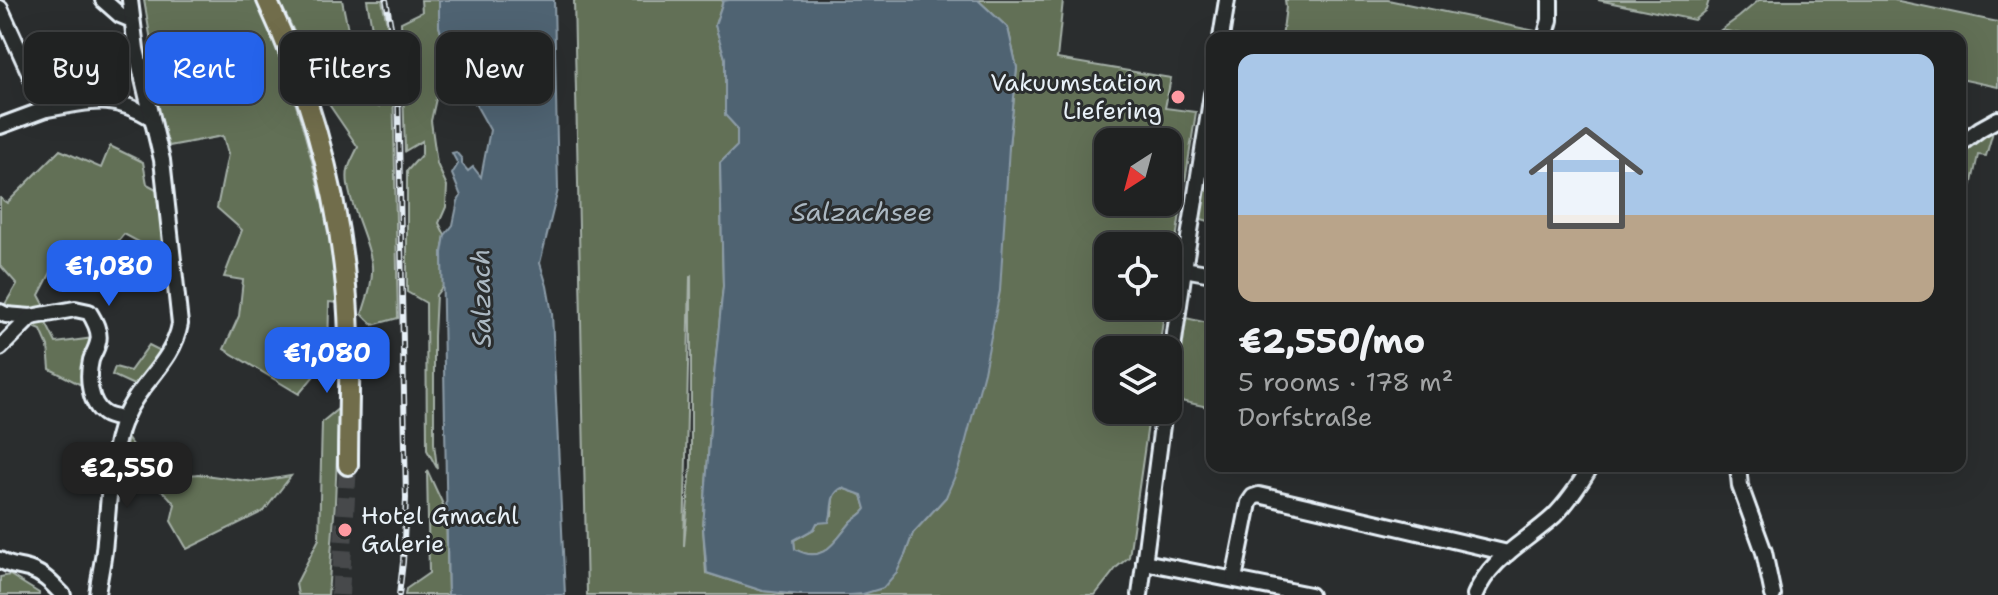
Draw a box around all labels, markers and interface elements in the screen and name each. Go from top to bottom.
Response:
chip: Buy [24,32,129,104]
chip: Rent [145,32,264,104]
chip: Filters [280,32,420,104]
chip: New [436,32,553,104]
place label: Vakuumstation Liefering [990,67,1162,127]
marker: Vakuumstation Liefering [1169,88,1187,106]
icon: home [1514,106,1658,250]
north arrow [1094,128,1182,216]
map controls [1094,128,1182,424]
water label: Salzachsee [792,194,932,229]
button: locate [1094,232,1182,320]
pin: €1,080 [44,240,174,308]
text: €1,080 [65,248,153,283]
water label: Salzach [462,248,499,348]
text: €2,550/mo [1238,318,1425,364]
pin: €1,080 [262,327,392,395]
text: €1,080 [283,335,371,370]
button: layers [1094,336,1182,424]
text: 5 rooms · 178 m² [1238,364,1454,399]
text: Dorfstraße [1238,399,1373,434]
pin: €2,550 [62,442,192,510]
text: €2,550 [80,450,174,485]
place label: Hotel Gmachl Galerie [361,500,519,560]
marker: Hotel Gmachl Galerie [336,521,354,539]

